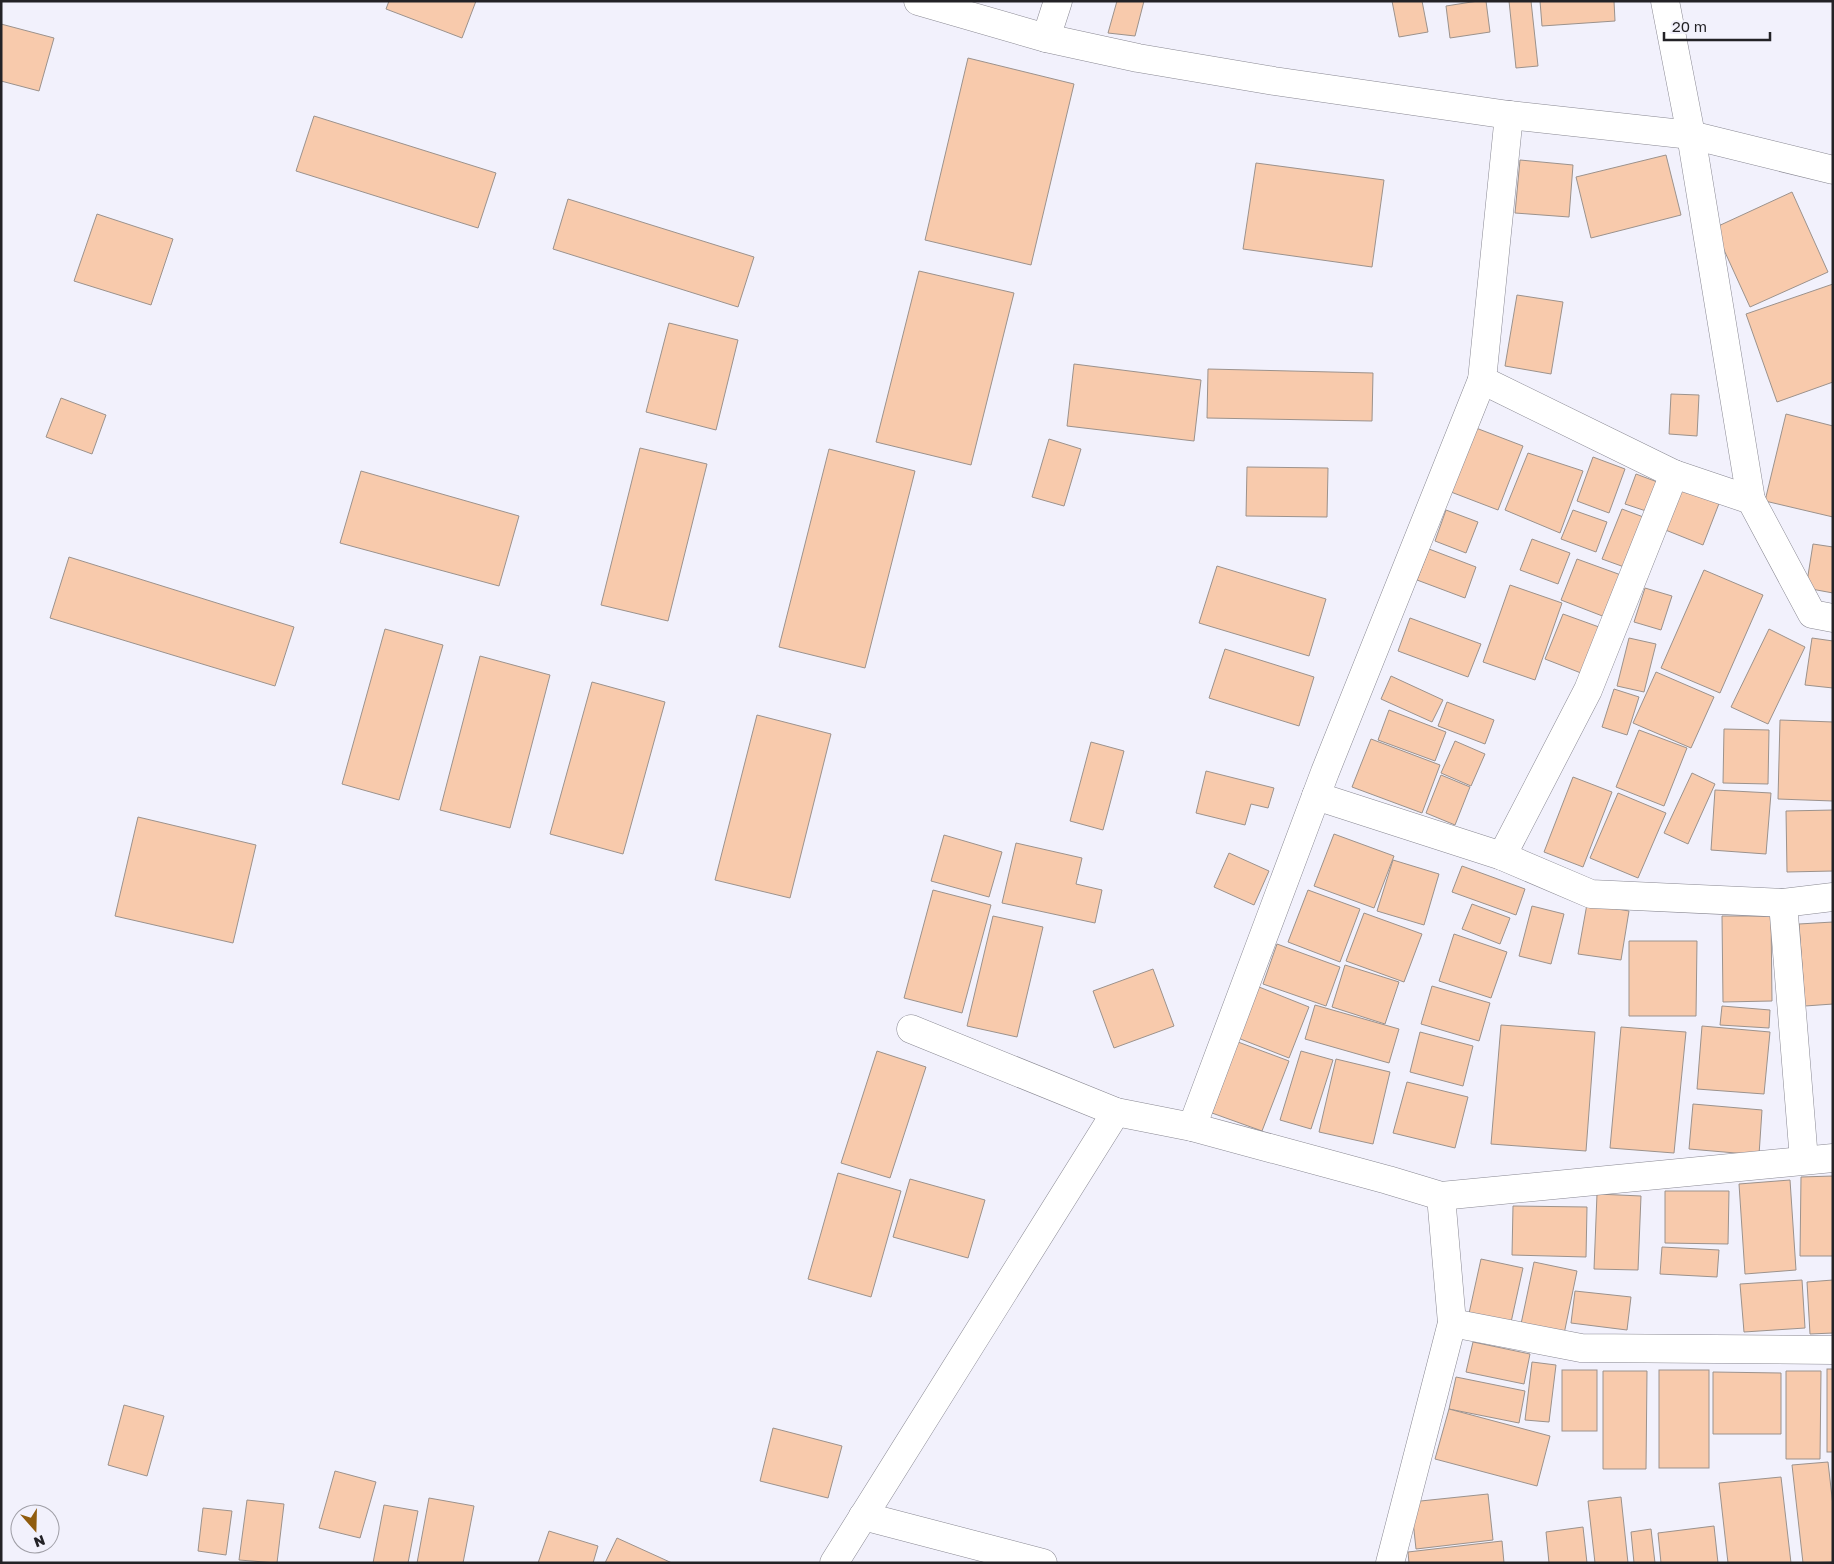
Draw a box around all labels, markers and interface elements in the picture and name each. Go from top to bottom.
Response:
scale bar [1664,10,1770,42]
text: 20 m [1672,17,1707,35]
north arrow [10,1504,60,1554]
text: N [32,1532,48,1551]

